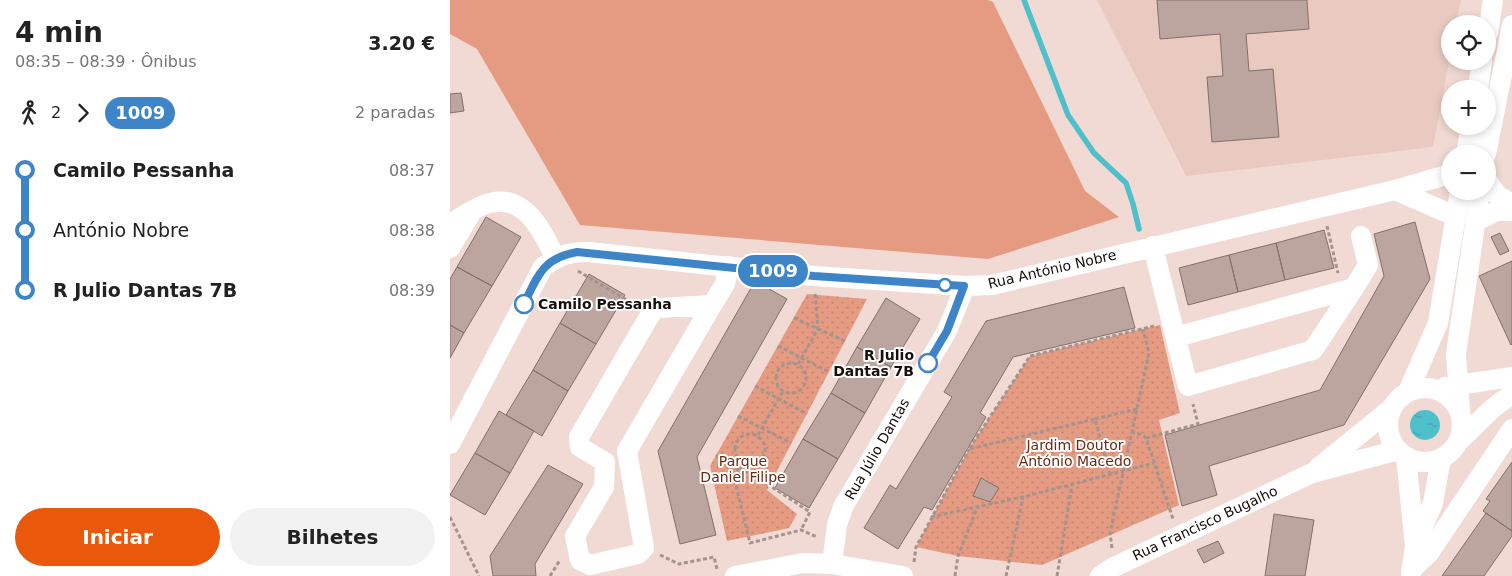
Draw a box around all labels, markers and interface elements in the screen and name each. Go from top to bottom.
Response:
map controls [1441,15,1496,200]
button: locate [1441,15,1496,70]
text: 4 min [15,16,103,49]
text: 3.20 € [368,32,435,54]
text: 08:35 – 08:39 · Ônibus [15,52,196,71]
button: + [1441,80,1496,135]
icon: walk [15,99,43,127]
icon: forward [69,99,97,127]
text: 1009 [115,102,165,123]
text: 2 [51,103,61,122]
text: 2 paradas [355,103,435,122]
button: − [1441,145,1496,200]
text: Camilo Pessanha [53,159,234,181]
text: 08:37 [389,161,435,180]
text: António Nobre [53,219,189,241]
text: 08:38 [389,221,435,240]
street label: Rua António Nobre [986,246,1118,292]
line badge: 1009 [738,255,808,287]
text: 1009 [748,260,798,281]
unlabelled marker [938,278,952,292]
text: R Julio Dantas 7B [53,279,237,301]
text: 08:39 [389,281,435,300]
marker: Camilo Pessanha [514,294,534,314]
place label: Camilo Pessanha [538,296,672,312]
place label: R Julio Dantas 7B [833,347,914,379]
marker: R Julio Dantas 7B [918,353,938,373]
street label: Rua Júlio Dantas [841,395,913,503]
park label: Jardim Doutor António Macedo [1019,437,1131,469]
park label: Parque Daniel Filipe [700,453,786,485]
street label: Rua Francisco Bugalho [1130,482,1280,564]
button: Iniciar [15,508,220,566]
button: Bilhetes [230,508,435,566]

